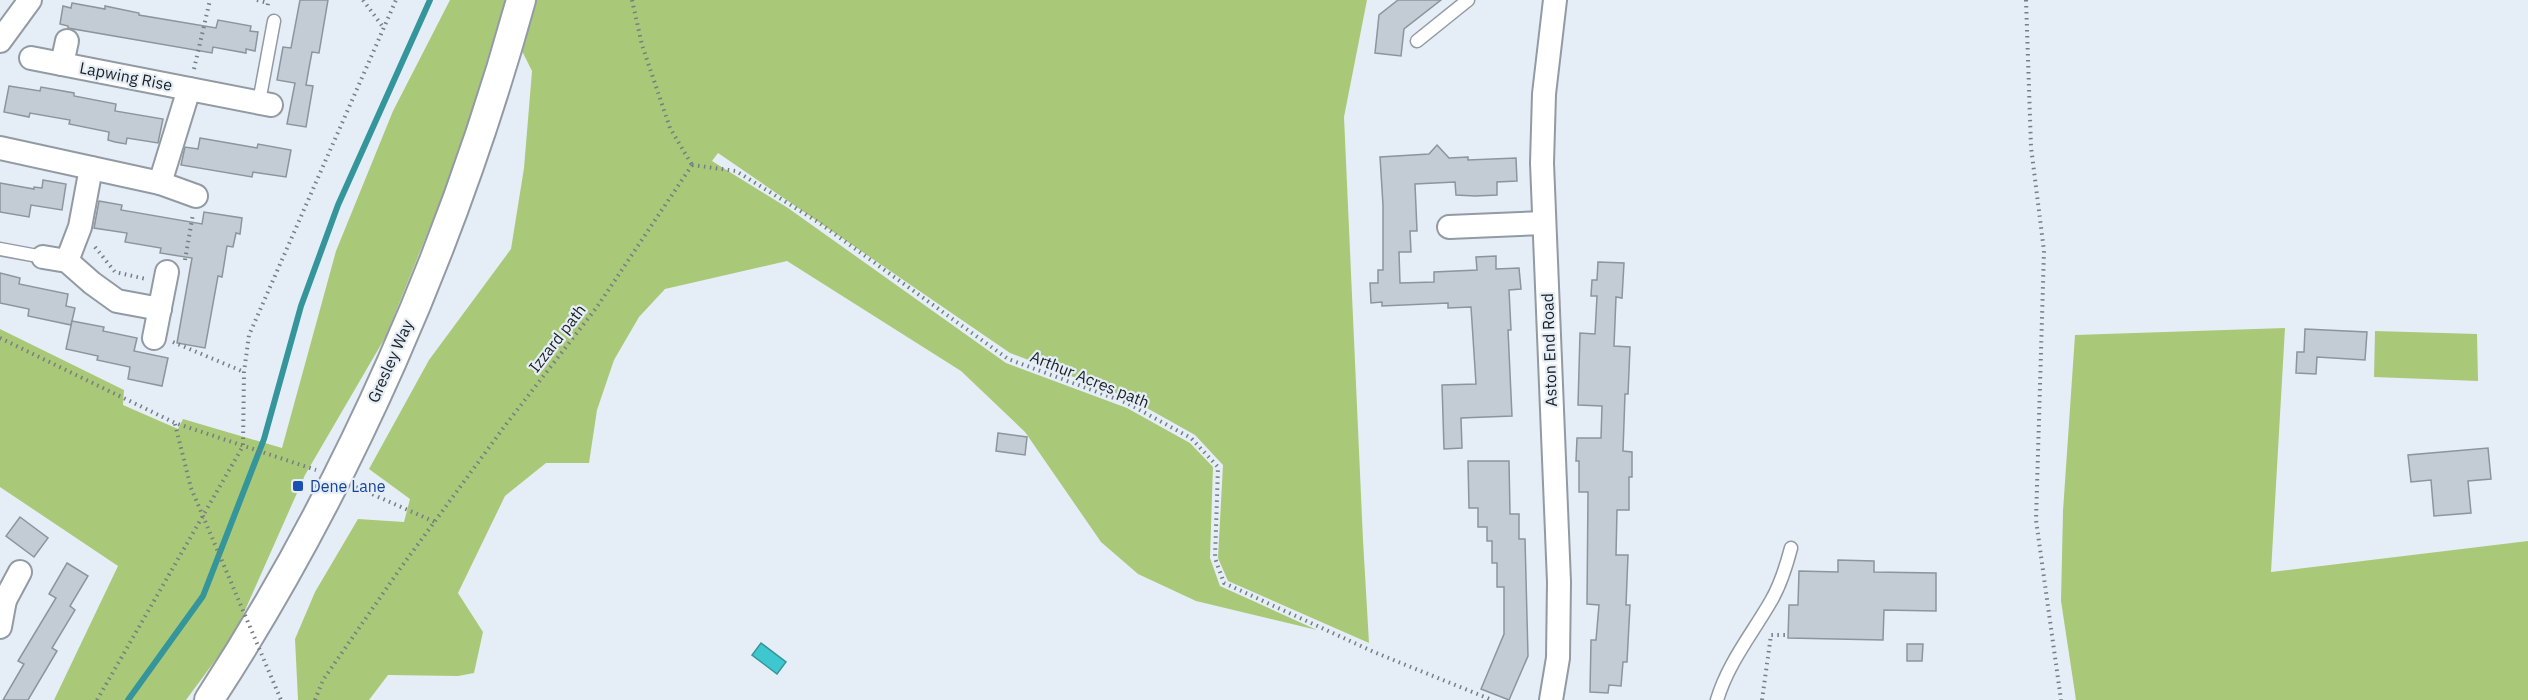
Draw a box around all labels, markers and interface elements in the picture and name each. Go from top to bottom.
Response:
street label: Lapwing Rise [78,57,174,95]
street label: Aston End Road [1537,293,1561,407]
street label: Izzard path [524,300,590,376]
street label: Gresley Way [363,316,417,406]
street label: Arthur Acres path [1028,346,1152,412]
place label: Dene Lane [310,476,386,496]
marker: Dene Lane [291,479,305,493]

